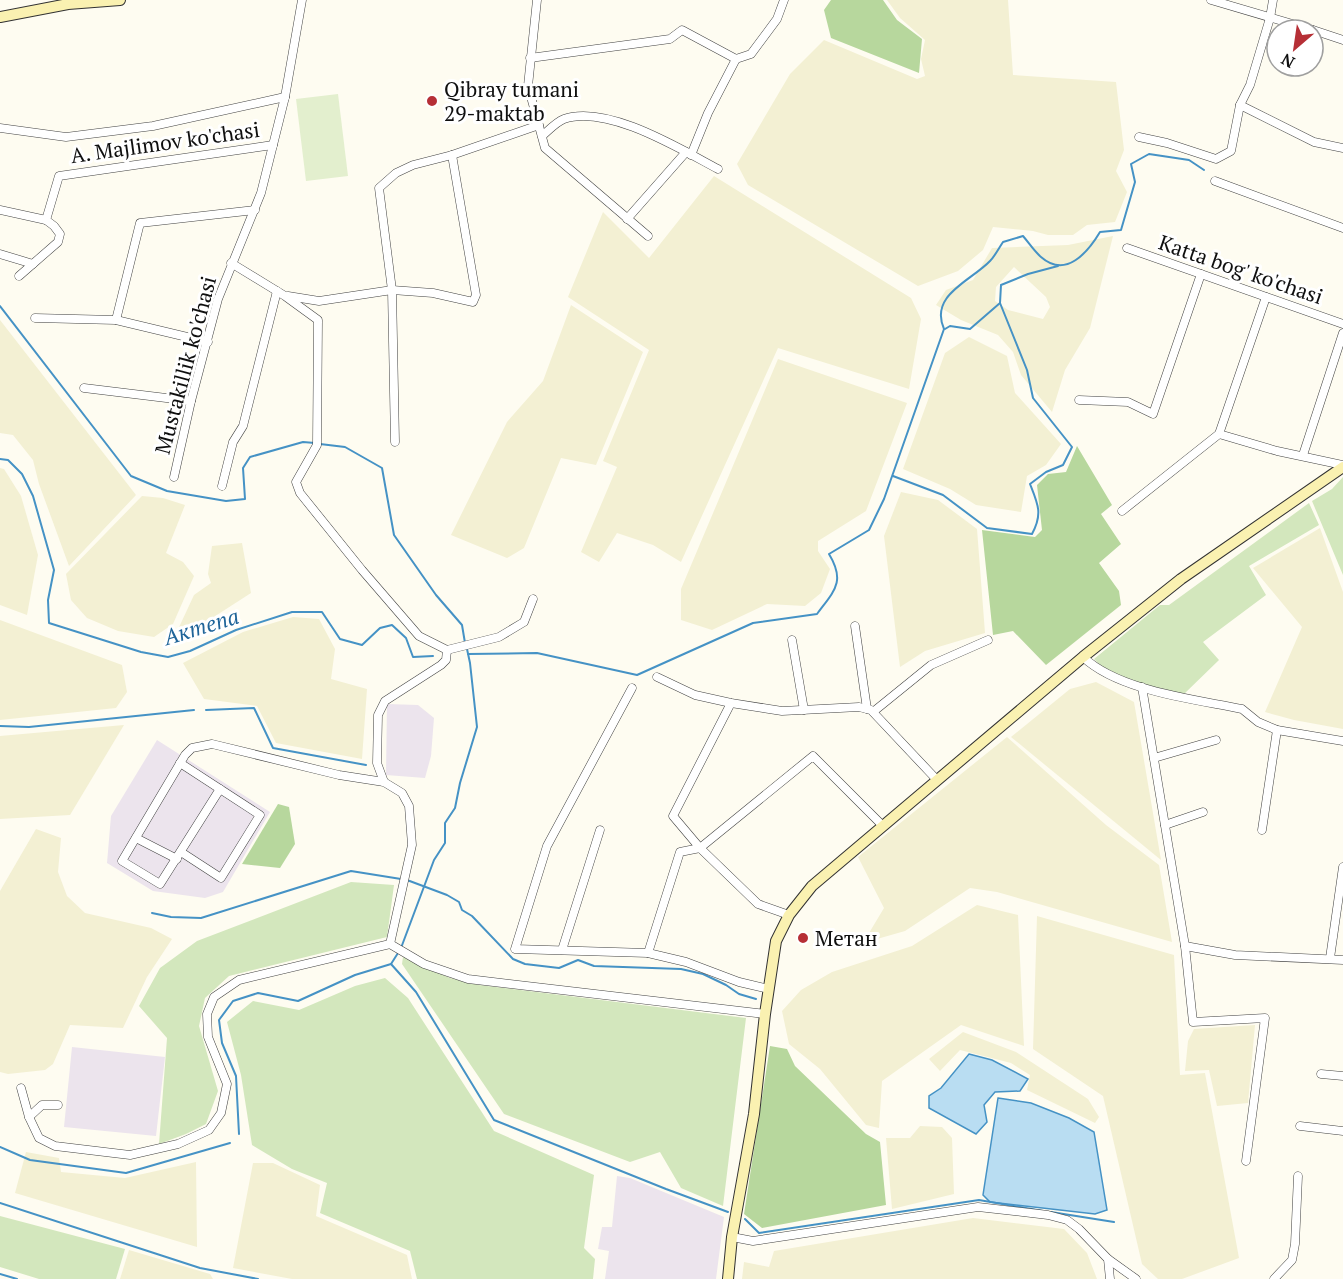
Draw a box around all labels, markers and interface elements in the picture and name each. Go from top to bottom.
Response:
north arrow [1265,18,1325,78]
text: N [1277,49,1298,74]
place label: Qibray tumani 29-maktab [444,75,579,127]
marker: Qibray tumani 29-maktab [425,94,439,108]
street label: A. Majlimov ko'chasi [69,115,261,169]
street label: Katta bog' ko'chasi [1155,228,1327,310]
street label: Mustakillik ko'chasi [148,273,222,457]
water label: Актепа [158,601,242,652]
place label: Метан [815,924,878,952]
marker: Метан [796,931,810,945]

